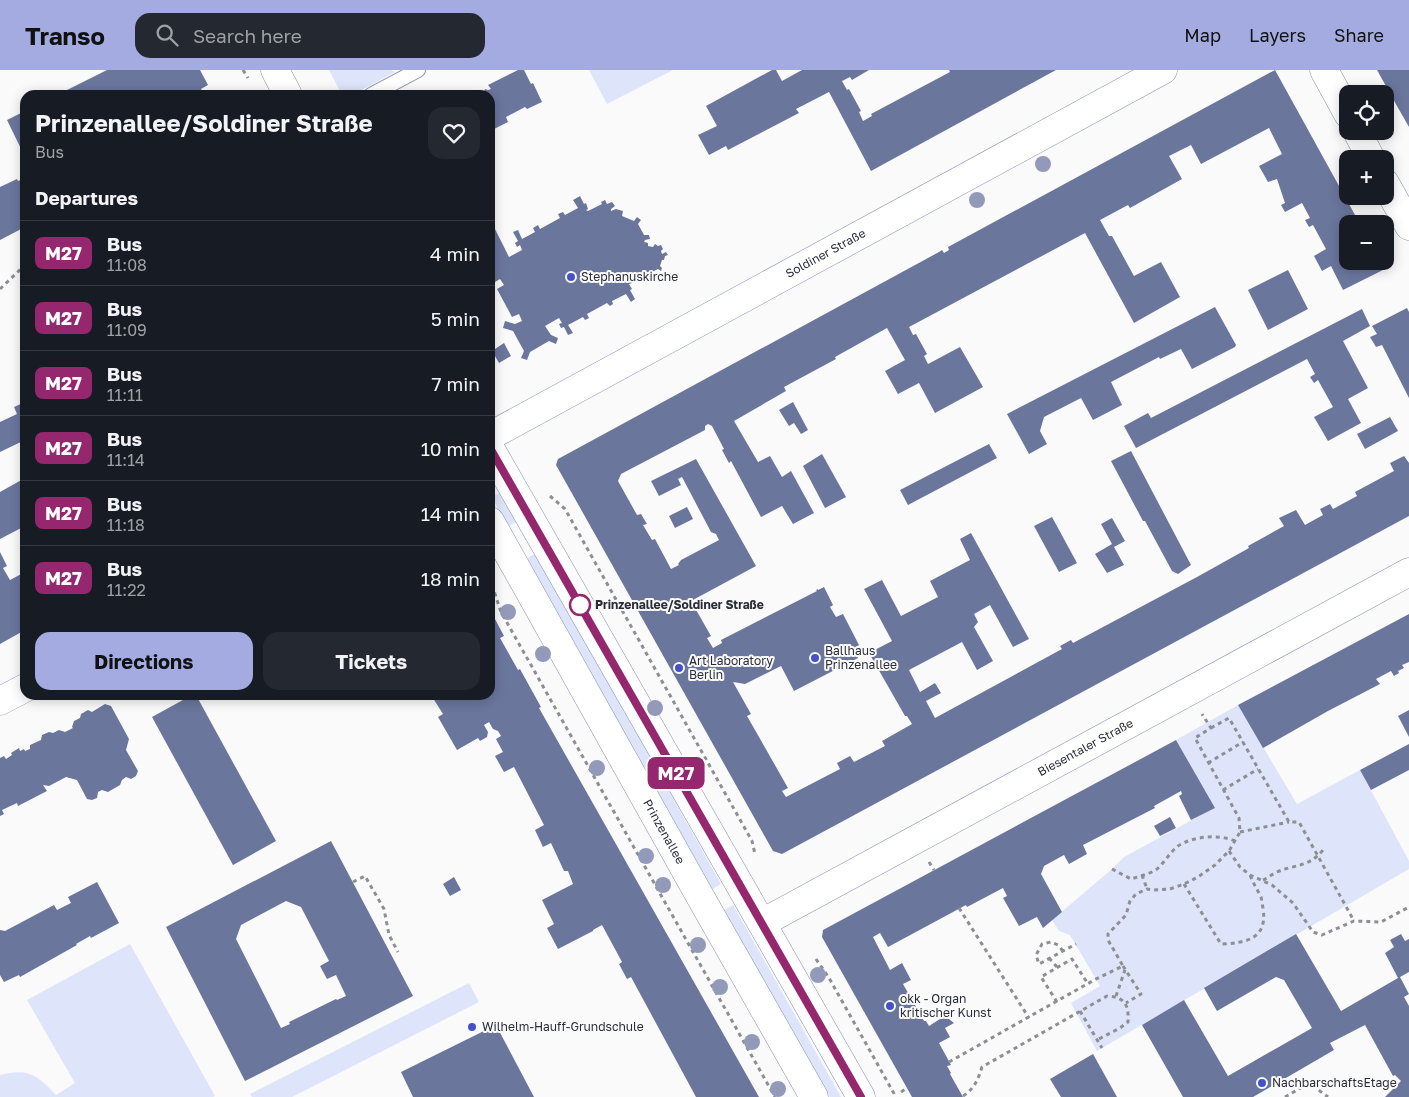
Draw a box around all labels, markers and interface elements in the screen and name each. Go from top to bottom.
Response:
search box [135,13,485,58]
text: Transo [25,21,105,50]
icon: search [153,21,181,49]
text: Search here [193,24,302,47]
text: Map [1184,24,1221,46]
text: Layers [1249,24,1306,46]
text: Share [1334,24,1384,46]
map controls [1339,85,1394,270]
button: locate [1339,85,1394,140]
button: heart [428,107,480,159]
text: Prinzenallee/Soldiner Straße [35,108,373,137]
text: Bus [35,142,64,162]
button: + [1339,150,1394,205]
text: Departures [35,186,138,209]
button: − [1339,215,1394,270]
street label: Soldiner Straße [783,225,868,281]
text: Bus [107,232,142,255]
text: M27 [45,242,82,264]
text: 4 min [430,242,480,265]
text: 11:08 [107,255,147,275]
place label: Stephanuskirche [581,269,678,284]
marker: Stephanuskirche [565,271,577,283]
text: Bus [107,297,142,320]
text: M27 [45,307,82,329]
text: 5 min [431,307,480,330]
text: 11:09 [107,320,147,340]
text: Bus [107,362,142,385]
text: M27 [45,372,82,394]
text: 7 min [432,372,480,395]
text: 11:11 [107,385,143,405]
text: Bus [107,427,142,450]
text: M27 [45,437,82,459]
text: 10 min [421,437,480,460]
text: 11:14 [107,450,145,470]
text: Bus [107,492,142,515]
text: M27 [45,502,82,524]
text: 14 min [421,502,480,525]
text: 11:18 [107,515,145,535]
text: Bus [107,557,142,580]
text: M27 [45,567,82,589]
text: 18 min [421,567,480,590]
text: 11:22 [107,580,146,600]
marker: Prinzenallee/Soldiner Straße [569,594,591,616]
place label: Prinzenallee/Soldiner Straße [595,597,764,612]
button: Directions [35,632,253,690]
button: Tickets [263,632,480,690]
place label: Ballhaus Prinzenallee [825,643,897,672]
marker: Ballhaus Prinzenallee [809,652,821,664]
place label: Art Laboratory Berlin [689,653,773,682]
marker: Art Laboratory Berlin [673,662,685,674]
street label: Biesentaler Straße [1035,715,1136,779]
line badge: M27 [647,757,705,789]
text: M27 [658,762,694,784]
street label: Prinzenallee [640,796,688,867]
place label: okk - Organ kritischer Kunst [900,991,992,1020]
marker: okk - Organ kritischer Kunst [884,1000,896,1012]
place label: Wilhelm-Hauff-Grundschule [482,1019,644,1034]
marker: Wilhelm-Hauff-Grundschule [466,1021,478,1033]
place label: NachbarschaftsEtage [1272,1075,1397,1090]
marker: NachbarschaftsEtage [1256,1077,1268,1089]

